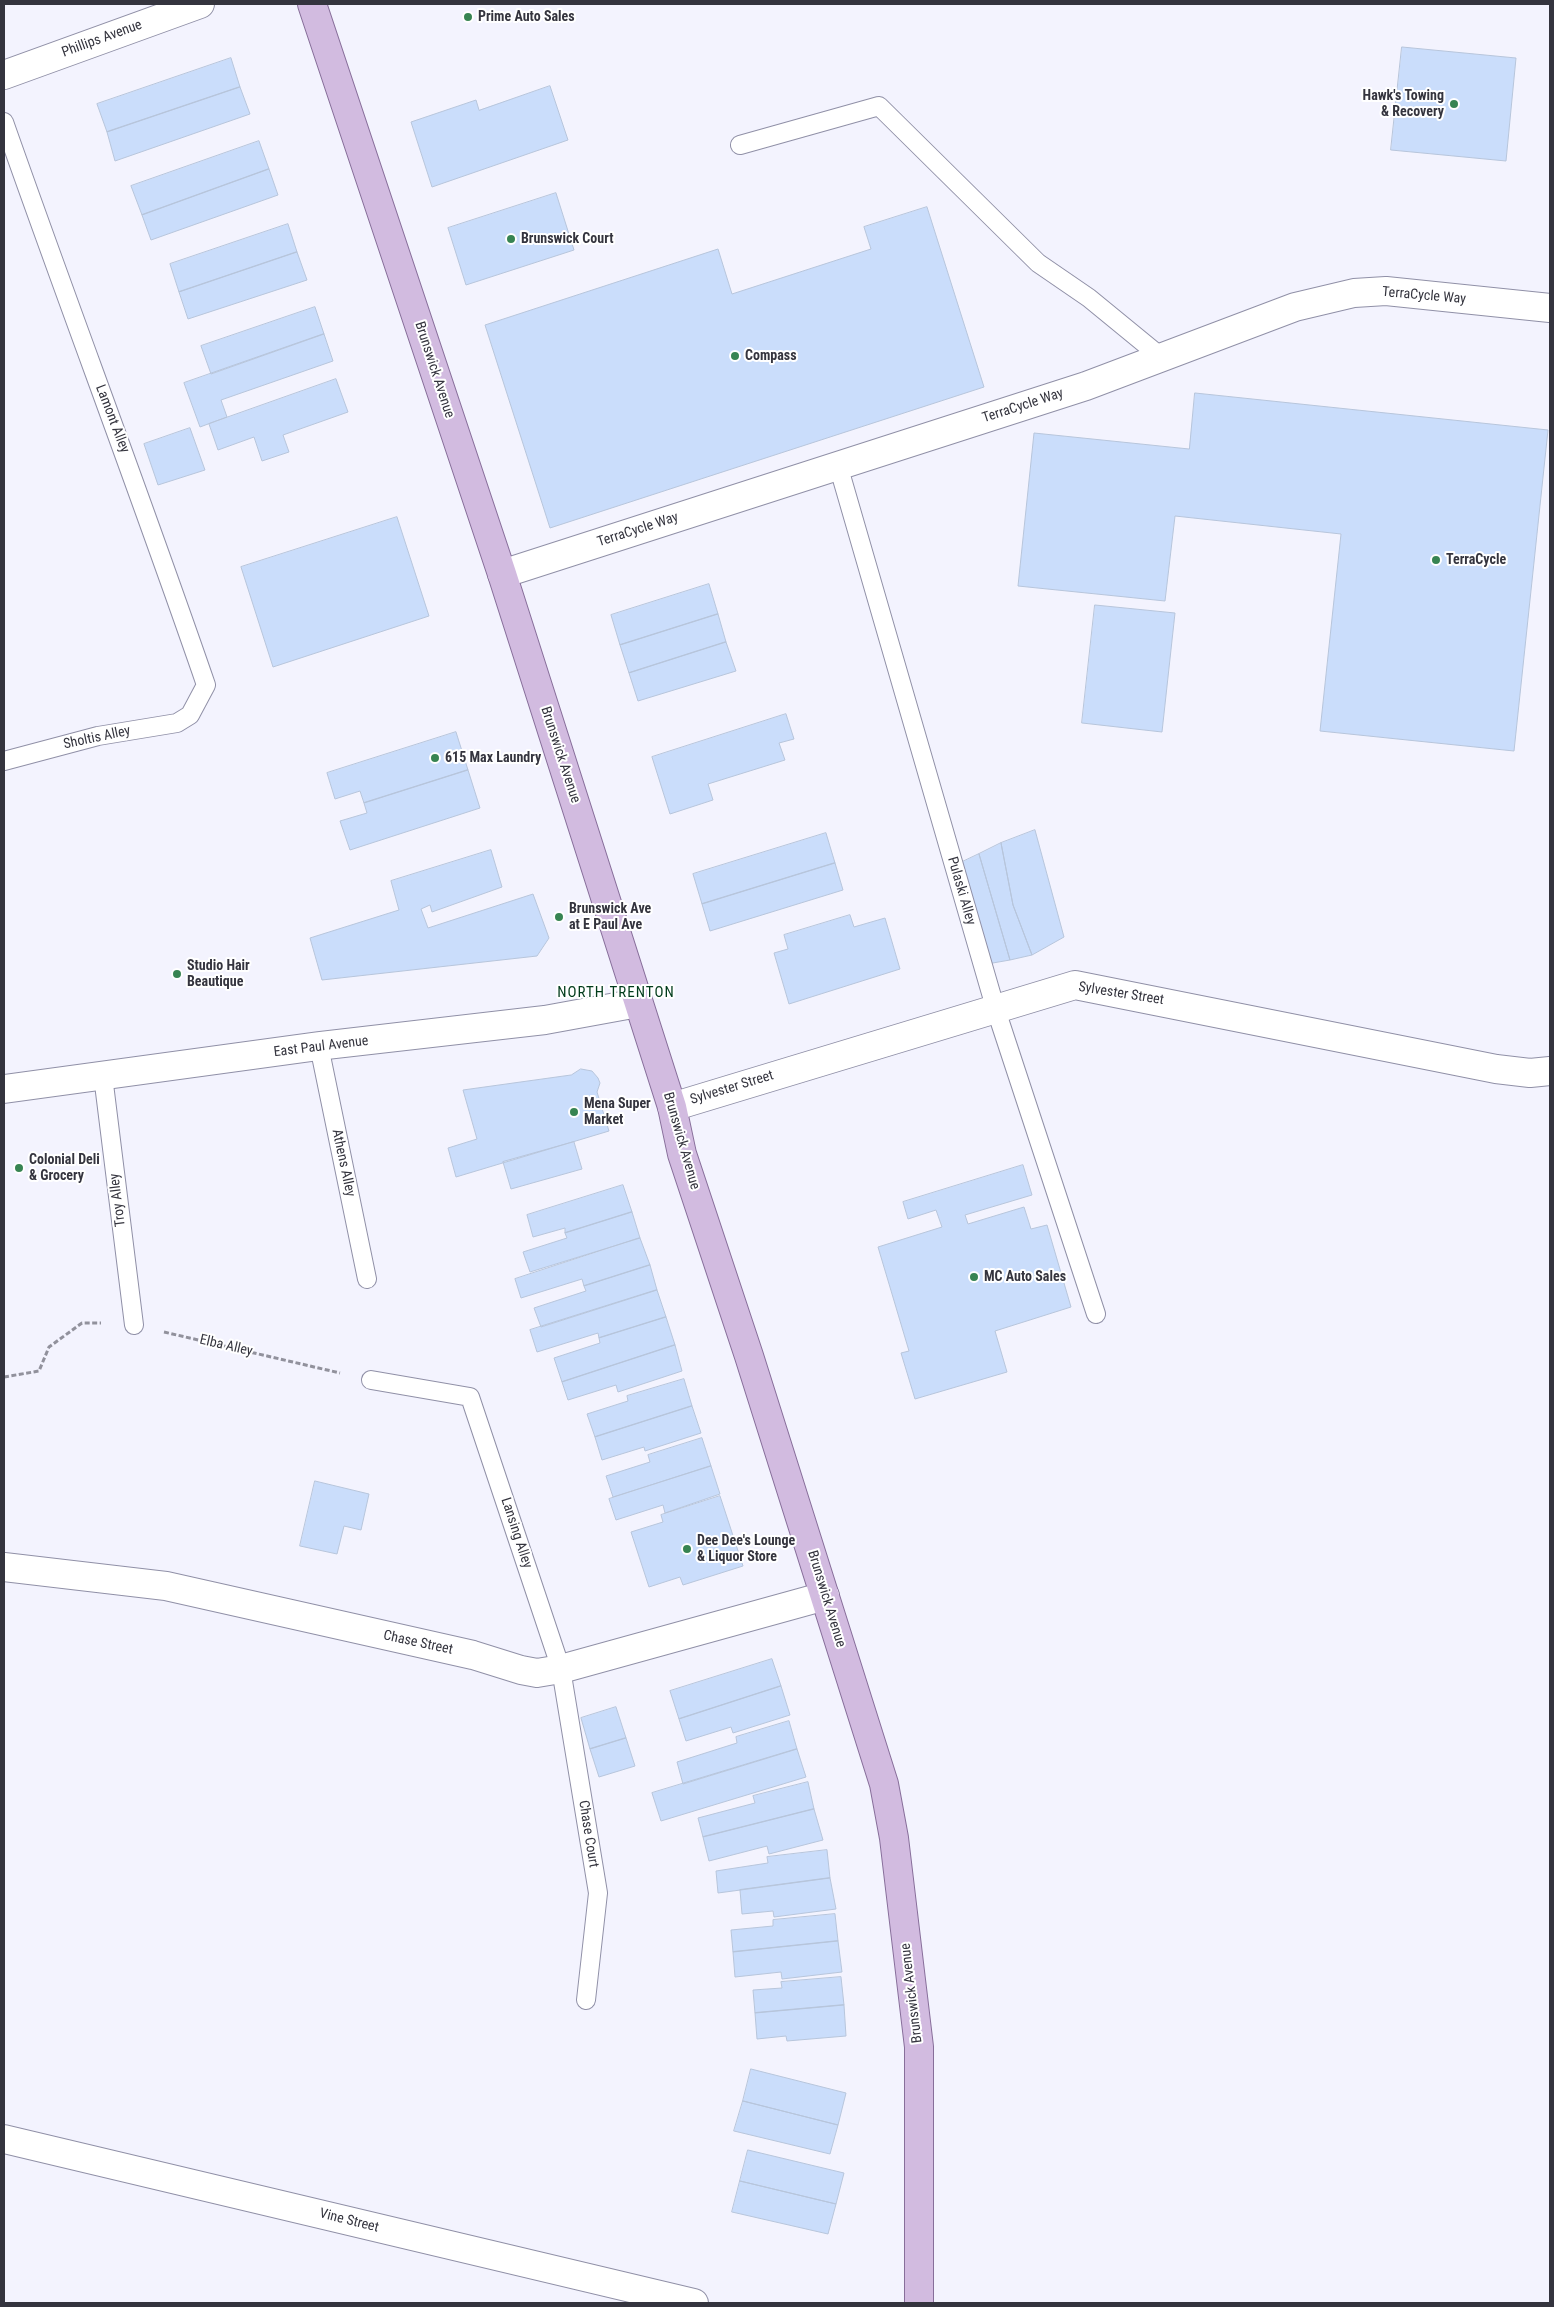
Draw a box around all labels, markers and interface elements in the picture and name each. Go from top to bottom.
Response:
place label: Prime Auto Sales [478,9,575,25]
marker: Prime Auto Sales [462,11,474,23]
street label: Phillips Avenue [60,17,144,61]
place label: Hawk's Towing & Recovery [1363,88,1444,120]
marker: Hawk's Towing & Recovery [1448,98,1460,110]
place label: Brunswick Court [521,231,613,247]
marker: Brunswick Court [505,233,517,245]
street label: TerraCycle Way [1381,284,1467,308]
street label: Brunswick Avenue [410,320,458,420]
place label: Compass [745,348,797,364]
marker: Compass [729,350,741,362]
street label: Lamont Alley [91,382,133,456]
street label: TerraCycle Way [980,385,1066,427]
street label: TerraCycle Way [595,509,681,551]
place label: TerraCycle [1446,552,1506,568]
marker: TerraCycle [1430,554,1442,566]
street label: Brunswick Avenue [536,705,584,805]
street label: Sholtis Alley [62,723,132,753]
place label: 615 Max Laundry [445,750,541,766]
marker: 615 Max Laundry [429,752,441,764]
street label: Pulaski Alley [943,855,979,927]
place label: Brunswick Ave at E Paul Ave [569,901,651,934]
marker: Brunswick Ave at E Paul Ave [553,911,565,923]
place label: Studio Hair Beautique [187,958,250,990]
marker: Studio Hair Beautique [171,968,183,980]
street label: Sylvester Street [1077,979,1165,1009]
district label: NORTH TRENTON [556,984,676,1002]
street label: East Paul Avenue [273,1033,369,1061]
street label: Sylvester Street [688,1067,776,1109]
street label: Brunswick Avenue [659,1090,703,1192]
place label: Mena Super Market [584,1096,651,1128]
marker: Mena Super Market [568,1106,580,1118]
street label: Athens Alley [328,1128,358,1198]
place label: Colonial Deli & Grocery [29,1152,100,1184]
marker: Colonial Deli & Grocery [13,1162,25,1174]
street label: Troy Alley [106,1172,130,1228]
place label: MC Auto Sales [984,1269,1066,1285]
marker: MC Auto Sales [968,1271,980,1283]
street label: Elba Alley [198,1332,254,1360]
street label: Lansing Alley [497,1495,535,1571]
place label: Dee Dee's Lounge & Liquor Store [697,1533,795,1565]
marker: Dee Dee's Lounge & Liquor Store [681,1543,693,1555]
street label: Brunswick Avenue [803,1549,849,1649]
street label: Chase Street [382,1627,454,1659]
street label: Chase Court [574,1799,602,1869]
street label: Brunswick Avenue [898,1942,926,2044]
street label: Vine Street [318,2206,380,2236]

